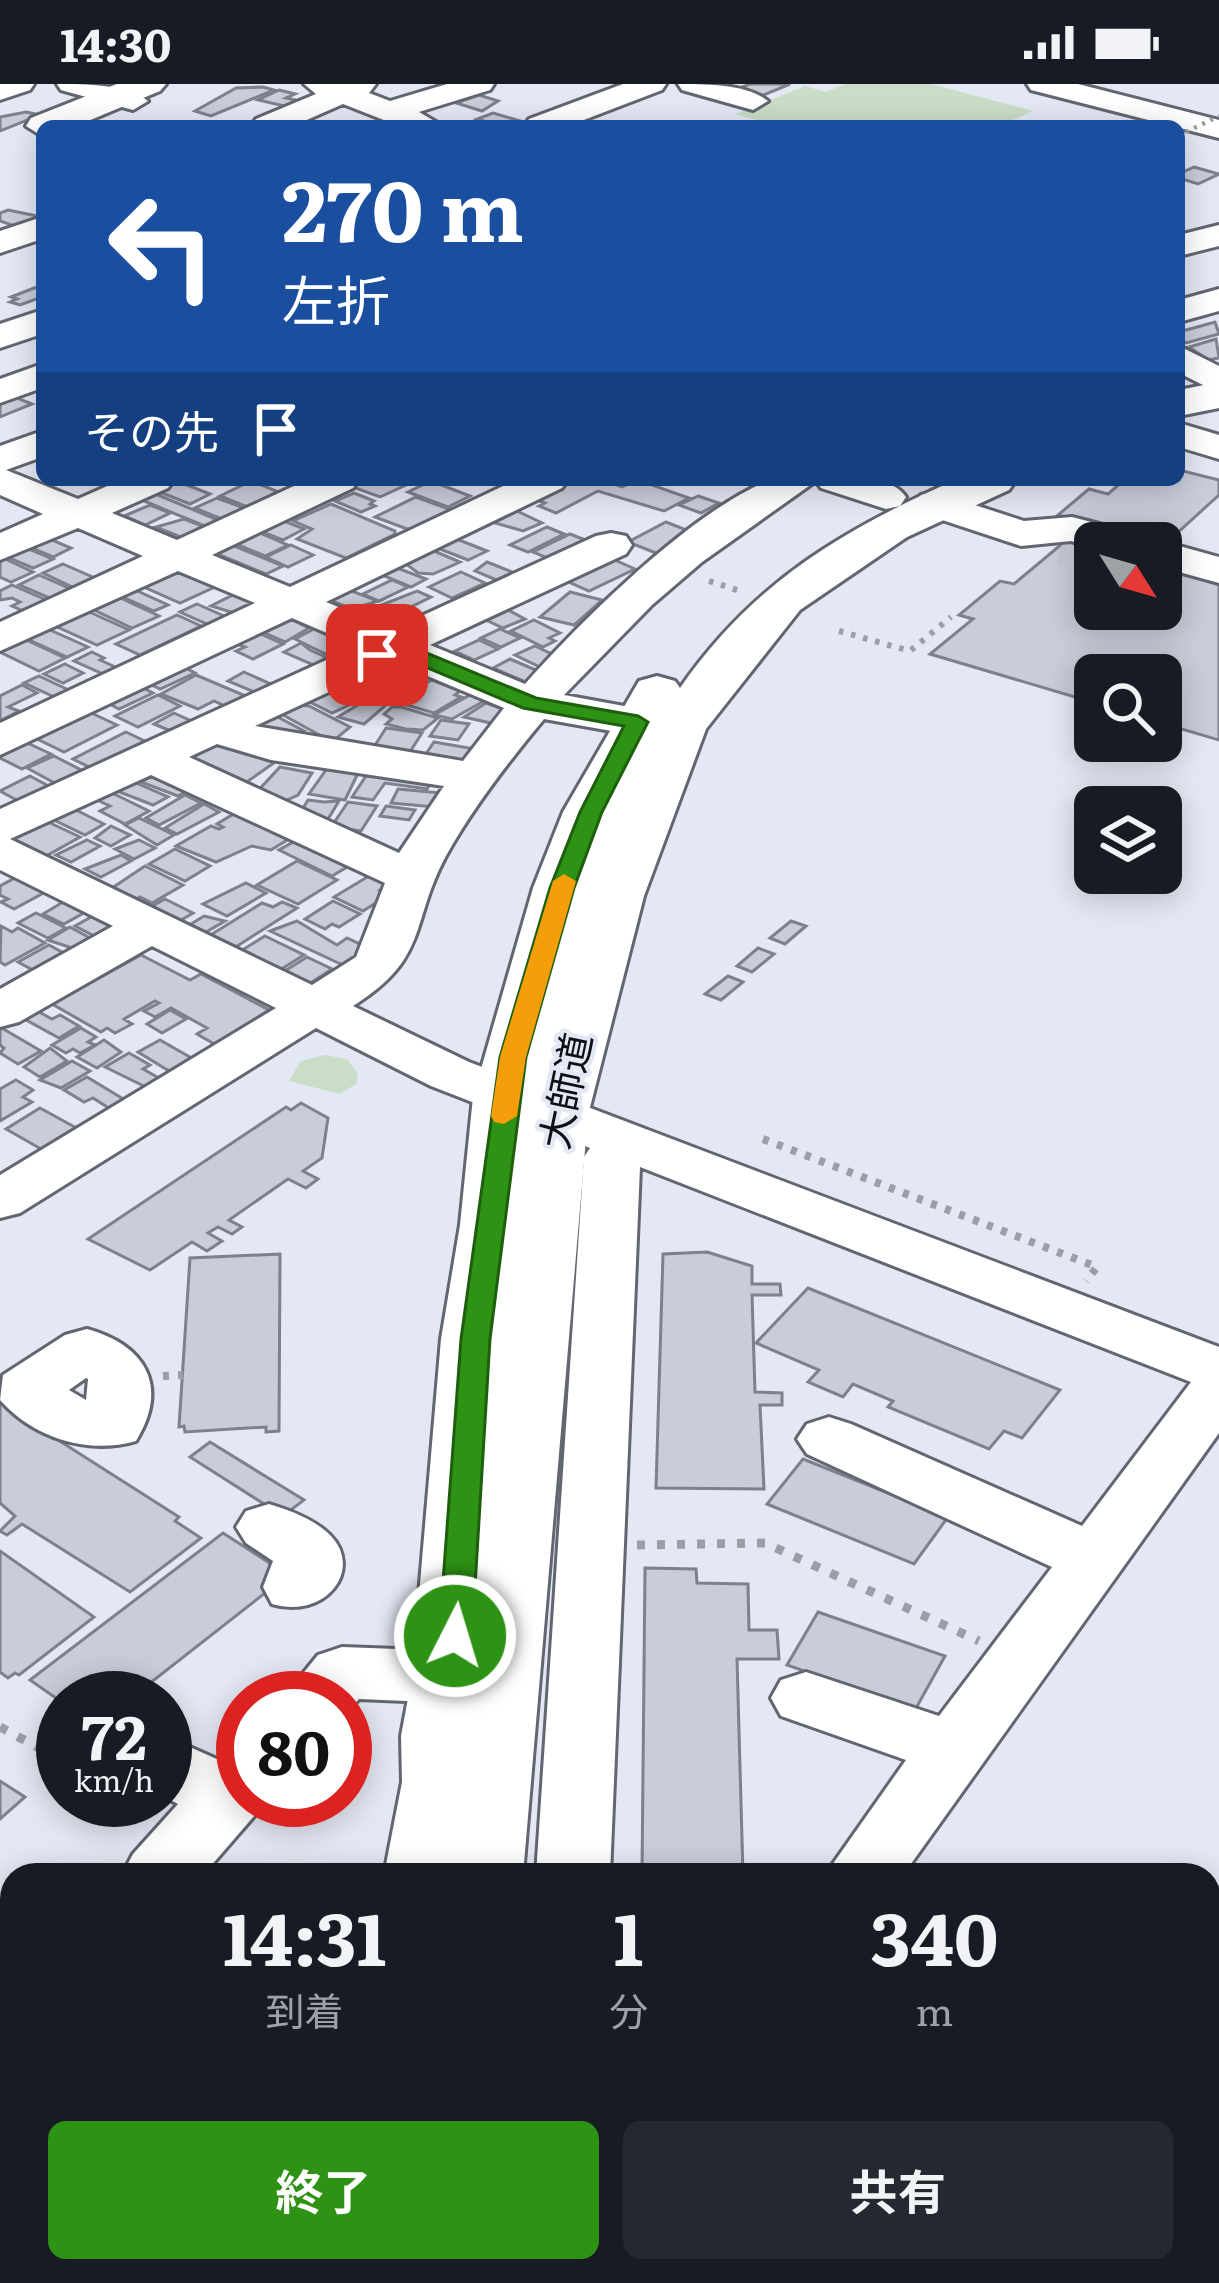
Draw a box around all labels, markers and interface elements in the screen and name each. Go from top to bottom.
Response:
text: 14:30 [60,9,171,76]
text: 270 m [282,143,524,268]
icon: left [84,168,240,324]
text: 左折 [282,257,390,338]
text: その先 [84,396,219,463]
icon: arrive [243,396,309,462]
north arrow [1074,522,1182,630]
map controls [1074,522,1182,894]
pin [326,604,428,706]
icon: arrive [344,622,410,688]
button: search [1074,654,1182,762]
button: layers [1074,786,1182,894]
street label: 大師道 [523,1027,604,1154]
position arrow [392,1573,518,1699]
speed limit sign: 80 [216,1671,372,1827]
text: 72 [81,1689,147,1778]
text: km/h [74,1757,154,1801]
text: 14:31 [223,1881,386,1988]
text: 1 [614,1881,643,1988]
text: 340 [871,1881,998,1988]
text: 到着 [265,1980,343,2038]
text: 分 [609,1980,648,2038]
text: m [916,1980,953,2038]
button: 終了 [48,2121,599,2259]
button: 共有 [623,2121,1173,2259]

